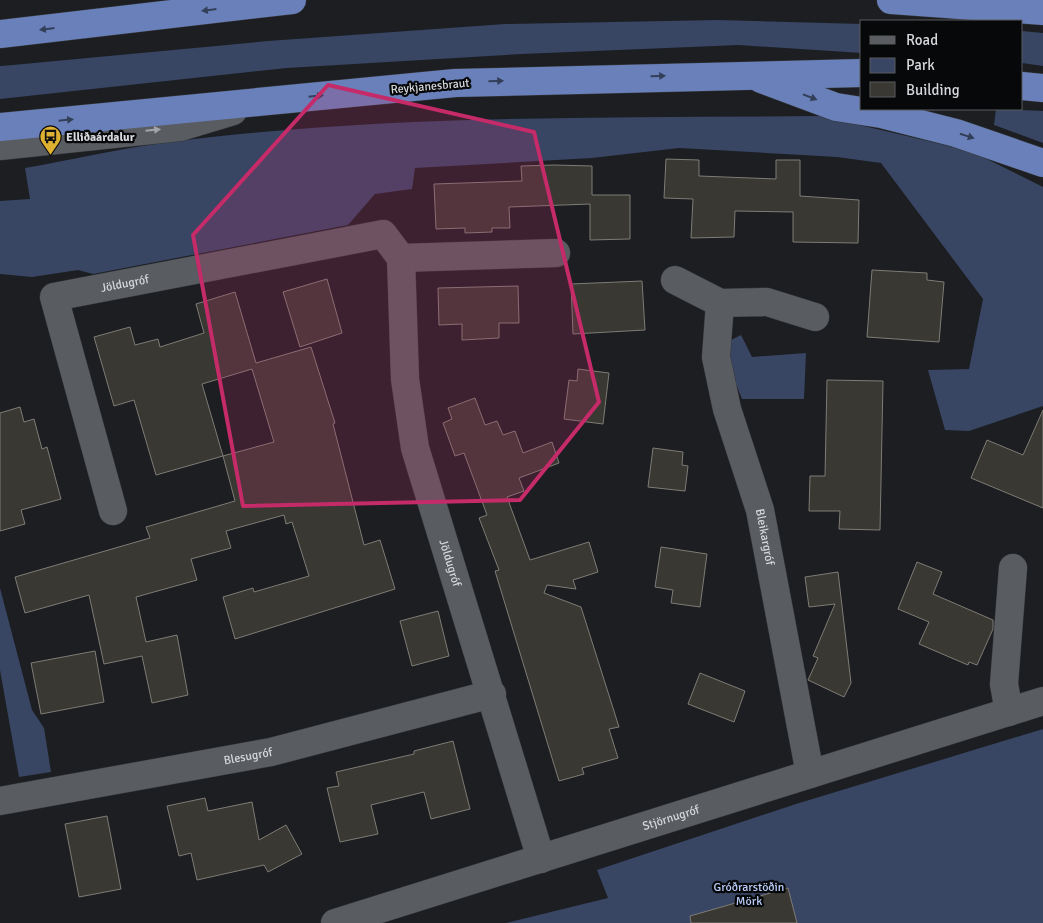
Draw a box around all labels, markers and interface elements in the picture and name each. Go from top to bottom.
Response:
one-way arrow [200,6,216,14]
legend [860,20,1023,110]
one-way arrow [39,25,55,33]
text: Road [906,31,938,49]
text: Park [906,56,935,74]
one-way arrow [650,72,666,80]
street label: Reykjanesbraut [390,76,470,97]
one-way arrow [488,77,504,85]
text: Building [906,81,960,99]
one-way arrow [309,92,325,100]
one-way arrow [802,94,817,101]
one-way arrow [58,116,74,124]
bus stop icon: Elliðaárdalur [38,125,62,156]
one-way arrow [145,126,161,134]
place label: Elliðaárdalur [66,130,135,145]
one-way arrow [960,133,975,141]
street label: Jöldugróf [99,272,151,296]
street label: Bleikargróf [752,508,777,567]
street label: Jöldugróf [435,538,464,590]
street label: Blesugróf [222,745,275,768]
street label: Stjörnugróf [641,802,702,834]
park label: Gróðrarstöðin Mörk [714,880,784,909]

